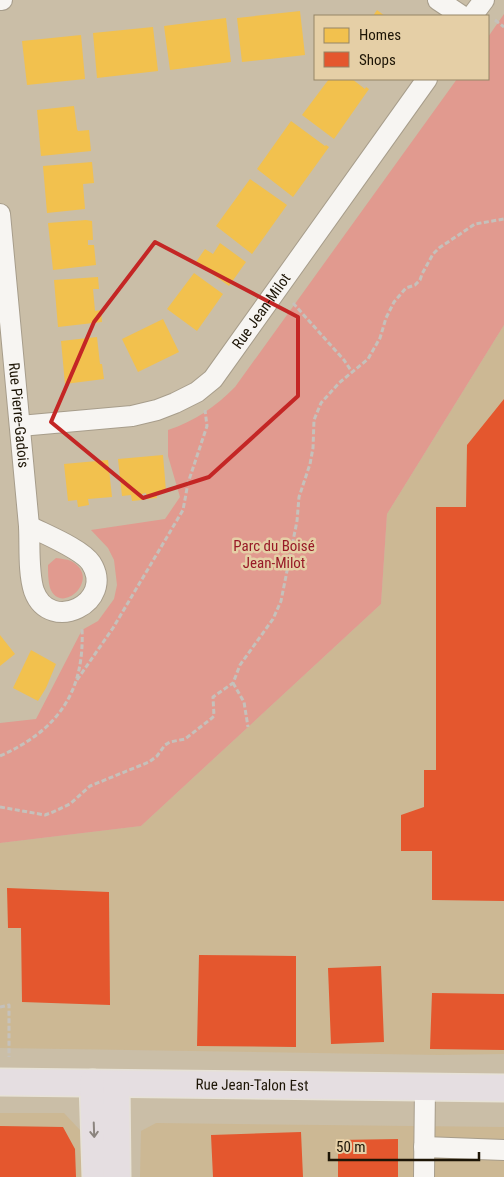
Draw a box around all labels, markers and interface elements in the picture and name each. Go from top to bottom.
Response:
legend [314,15,489,80]
text: Homes [359,26,401,44]
text: Shops [359,51,396,69]
street label: Rue Jean-Milot [228,270,294,352]
street label: Rue Pierre-Gadois [5,362,33,469]
park label: Parc du Boisé Jean-Milot [233,537,315,572]
street label: Rue Jean-Talon Est [195,1075,309,1095]
one-way arrow [90,1122,99,1138]
scale bar [329,1130,479,1162]
text: 50 m [336,1138,366,1156]

